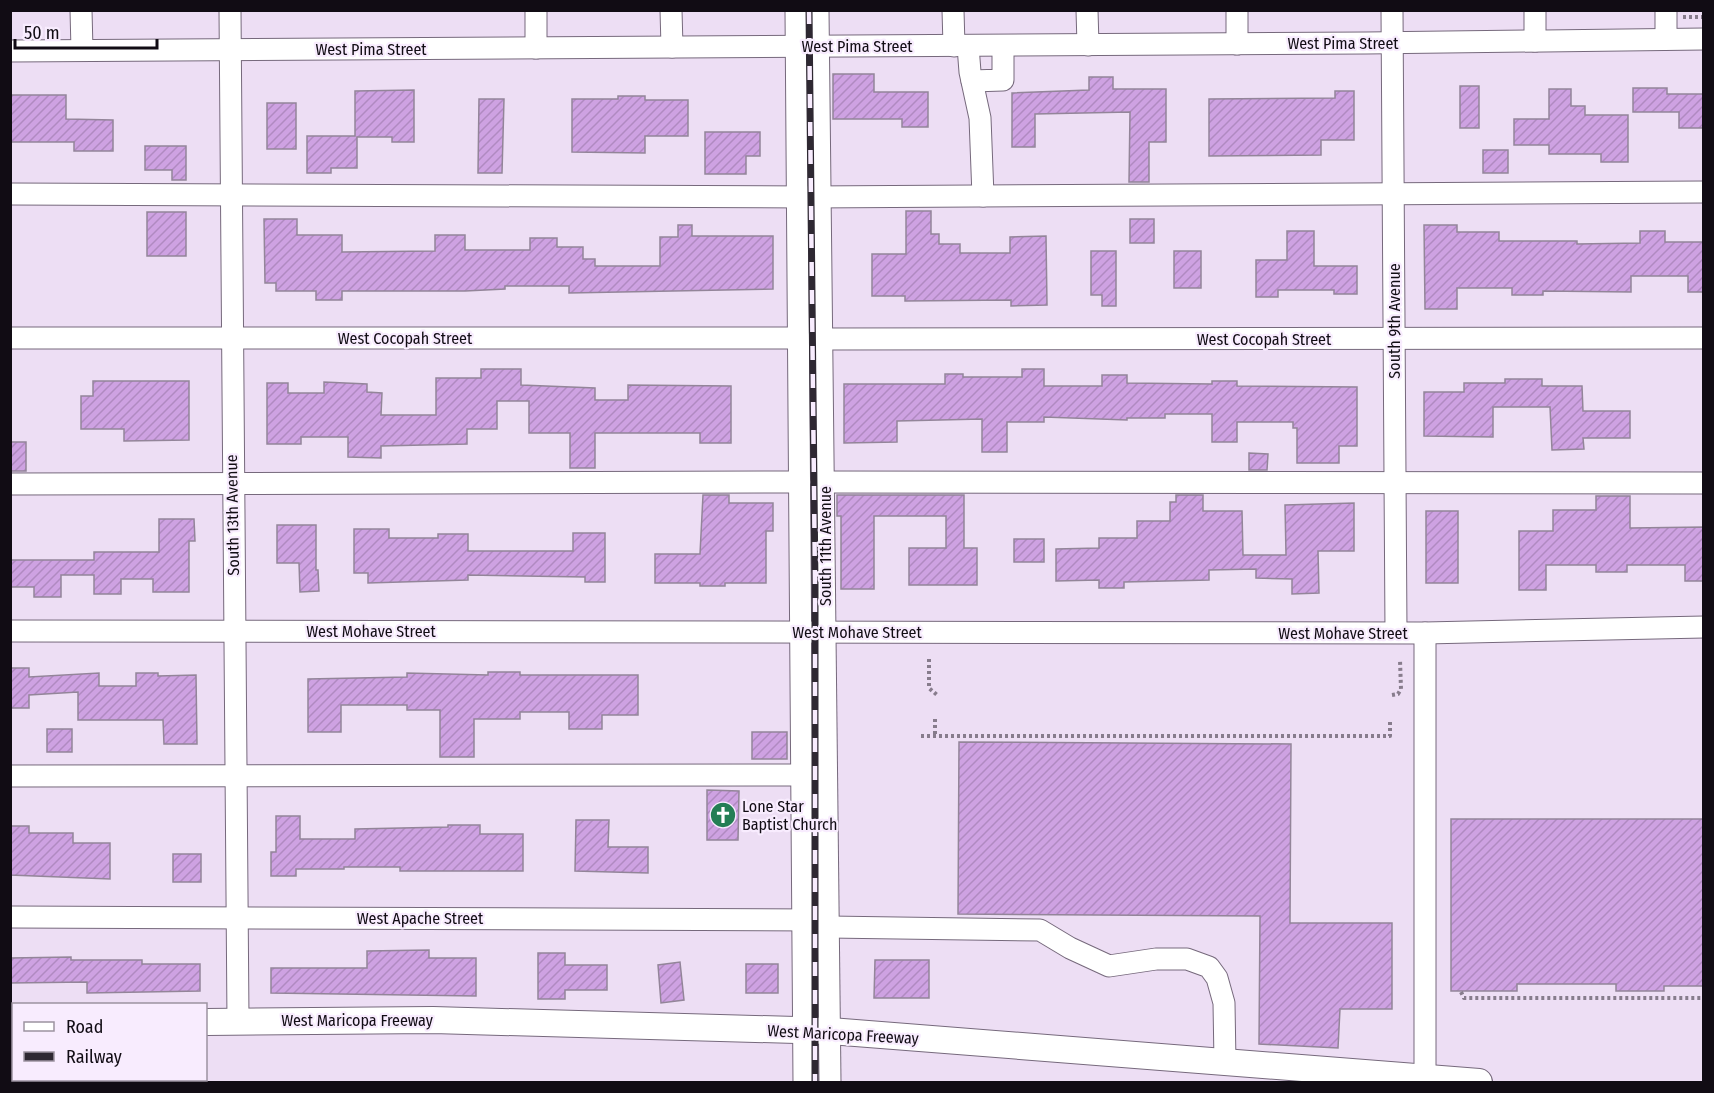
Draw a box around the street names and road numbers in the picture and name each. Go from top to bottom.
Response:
street label: West Pima Street [1287,34,1399,53]
street label: West Pima Street [801,37,913,56]
street label: West Pima Street [315,40,427,59]
street label: South 9th Avenue [1385,263,1404,379]
street label: West Cocopah Street [338,329,473,348]
street label: West Cocopah Street [1197,330,1332,349]
street label: South 13th Avenue [222,454,243,576]
street label: South 11th Avenue [816,486,835,606]
street label: West Mohave Street [306,622,436,641]
street label: West Mohave Street [792,623,922,642]
street label: West Mohave Street [1278,624,1408,643]
street label: West Apache Street [357,909,484,928]
street label: West Maricopa Freeway [281,1011,434,1030]
street label: West Maricopa Freeway [767,1021,920,1048]

